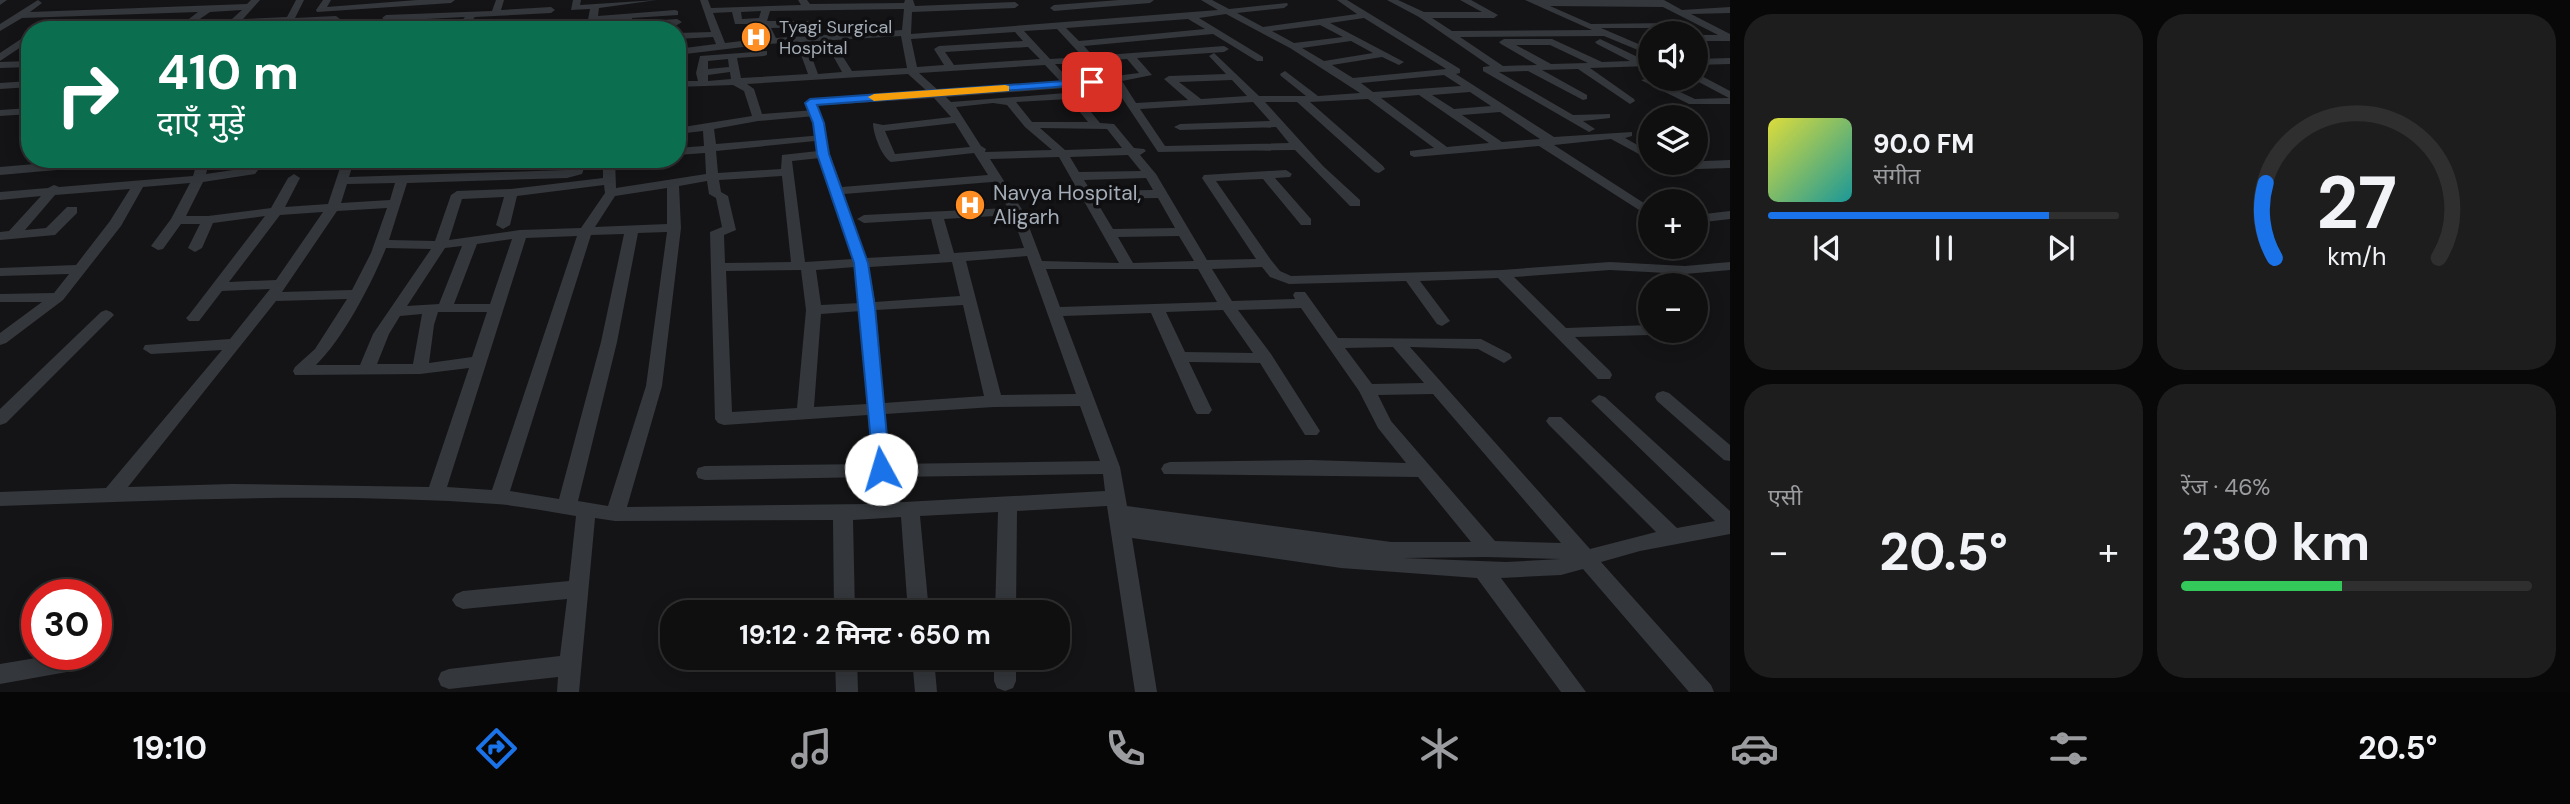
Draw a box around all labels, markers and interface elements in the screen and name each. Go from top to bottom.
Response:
place label: Tyagi Surgical Hospital [779,15,892,60]
hospital icon: Tyagi Surgical Hospital [739,20,773,54]
map controls [1638,21,1708,343]
button: sound [1638,21,1708,91]
text: 410 m [157,40,299,104]
icon: right [42,49,133,140]
pin [1062,52,1122,112]
icon: arrive [1073,63,1111,101]
text: दाएँ मुड़ें [157,102,245,144]
button: layers [1638,105,1708,175]
text: 90.0 FM [1873,127,1974,161]
text: 27 [2316,157,2397,252]
text: संगीत [1873,161,1921,191]
place label: Navya Hospital, Aligarh [993,179,1141,231]
hospital icon: Navya Hospital, Aligarh [953,188,987,222]
button: + [1638,189,1708,259]
icon: previous [1808,229,1846,267]
icon: pause [1925,229,1963,267]
icon: next [2042,229,2080,267]
text: km/h [2327,240,2386,273]
button: − [1638,273,1708,343]
position arrow [844,432,918,506]
text: रेंज · 46% [2181,472,2270,502]
text: एसी [1768,482,1802,512]
text: 230 km [2181,508,2370,576]
text: 20.5° [1879,518,2008,586]
text: − [1768,527,1789,577]
text: + [2098,527,2119,577]
speed limit sign: 30 [21,579,112,670]
text: 19:12 · 2 मिनट · 650 m [739,618,991,652]
icon: directions [472,724,521,773]
icon: music [787,724,836,773]
icon: phone [1101,724,1150,773]
icon: climate [1415,724,1464,773]
icon: car [1730,724,1779,773]
icon: filters [2044,724,2093,773]
text: 19:10 [133,727,207,769]
text: 20.5° [2358,727,2437,769]

